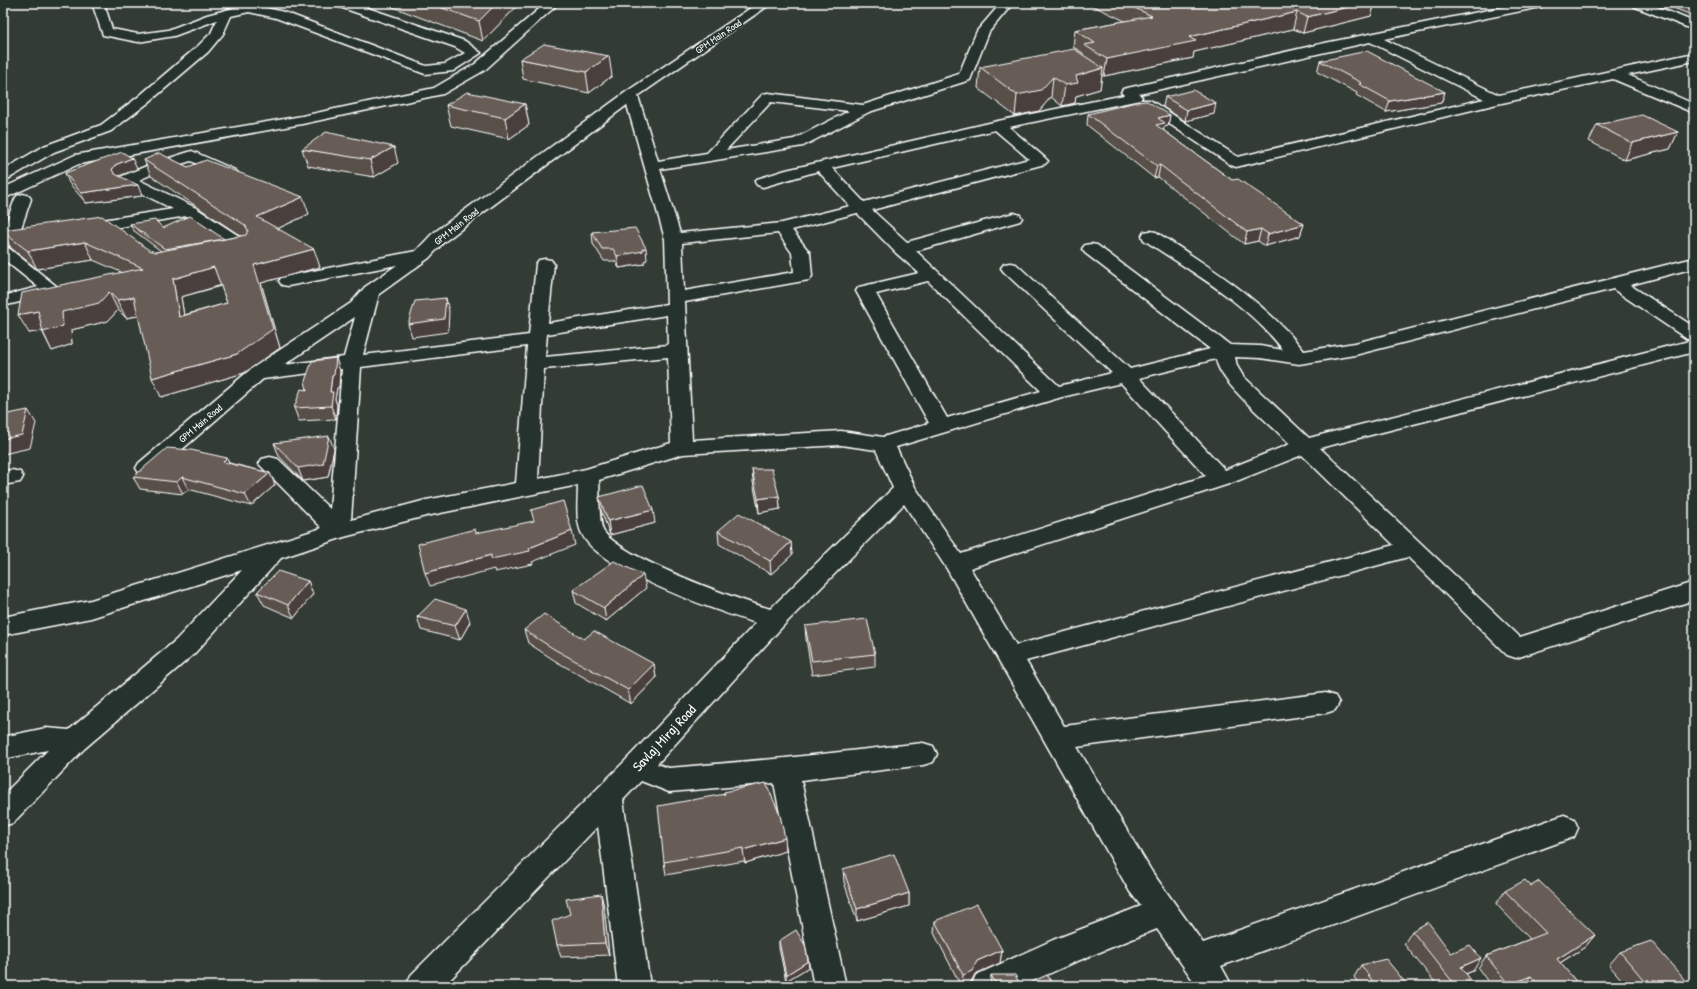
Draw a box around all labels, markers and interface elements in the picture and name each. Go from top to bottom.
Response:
street label: GPM Main Road [693,16,744,57]
street label: GPM Main Road [431,205,481,248]
street label: GPM Main Road [176,401,225,445]
street label: Savlaj Miraj Road [628,700,701,776]

